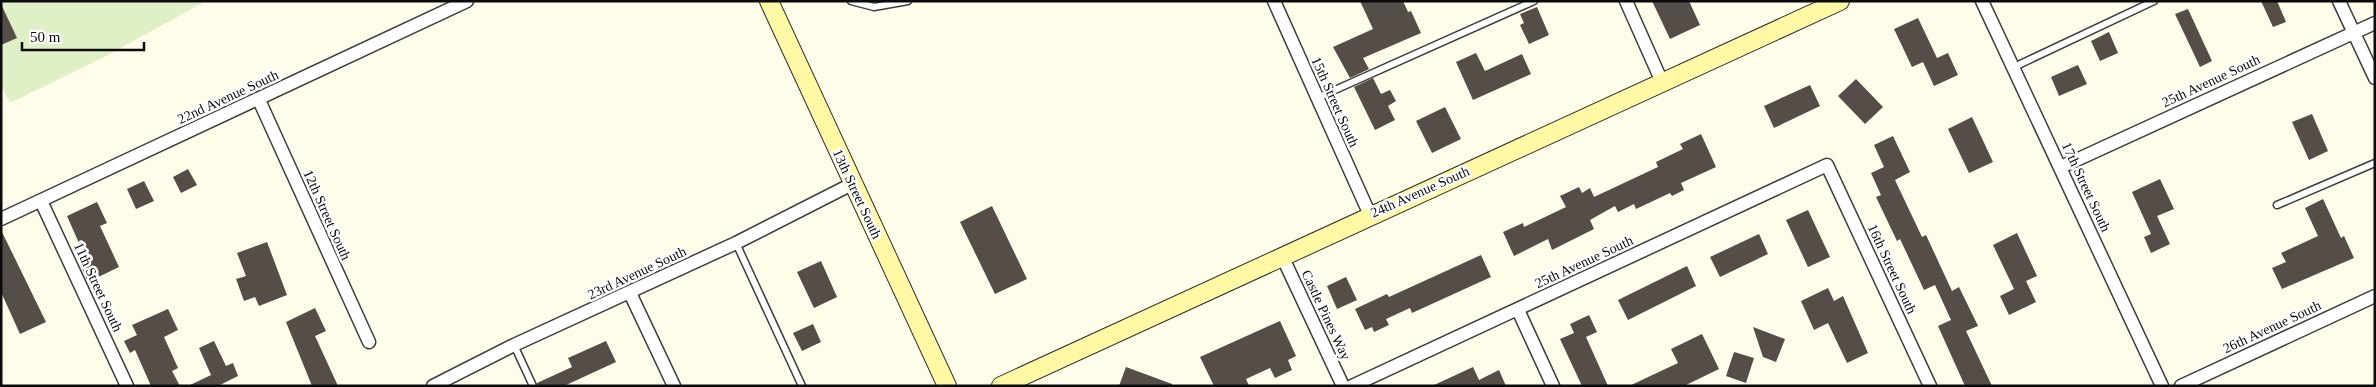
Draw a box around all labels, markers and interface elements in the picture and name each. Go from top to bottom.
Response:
scale bar [22,20,145,52]
text: 50 m [30,29,61,45]
street label: 25th Avenue South [2160,52,2262,110]
street label: 15th Street South [1308,55,1362,149]
street label: 22nd Avenue South [175,67,281,127]
street label: 17th Street South [2059,140,2113,234]
street label: 13th Street South [830,147,884,241]
street label: 24th Avenue South [1368,164,1472,220]
street label: 12th Street South [300,168,354,262]
street label: 16th Street South [1865,222,1919,316]
street label: 25th Avenue South [1533,233,1635,291]
street label: 11th Street South [71,240,125,334]
street label: 23rd Avenue South [585,244,689,302]
street label: Castle Pines Way [1299,268,1353,362]
street label: 26th Avenue South [2221,298,2323,356]

